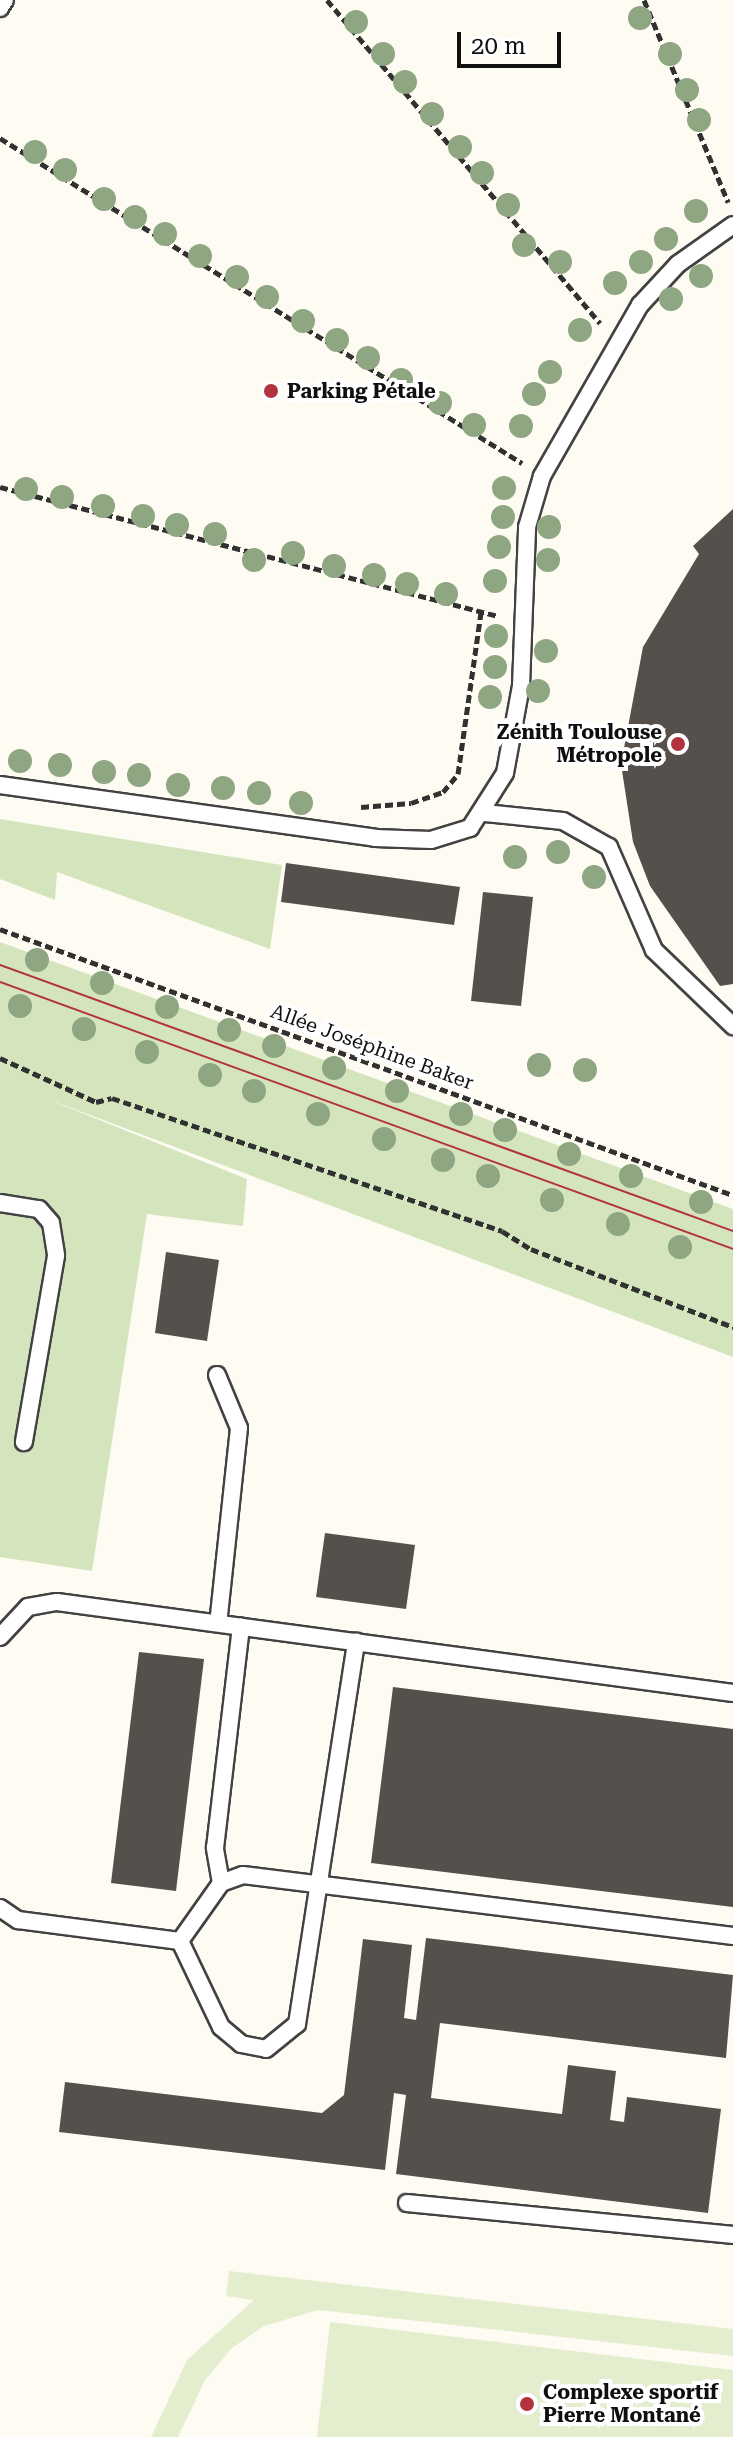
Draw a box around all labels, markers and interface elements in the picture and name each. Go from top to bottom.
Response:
scale bar [461,16,565,66]
text: 20 m [471,32,526,60]
place label: Parking Pétale [287,379,436,403]
marker: Parking Pétale [262,382,280,400]
place label: Zénith Toulouse Métropole [497,720,662,767]
marker: Zénith Toulouse Métropole [669,735,687,753]
street label: Allée Joséphine Baker [267,999,477,1095]
place label: Complexe sportif Pierre Montané [543,2380,718,2427]
marker: Complexe sportif Pierre Montané [518,2395,536,2413]

